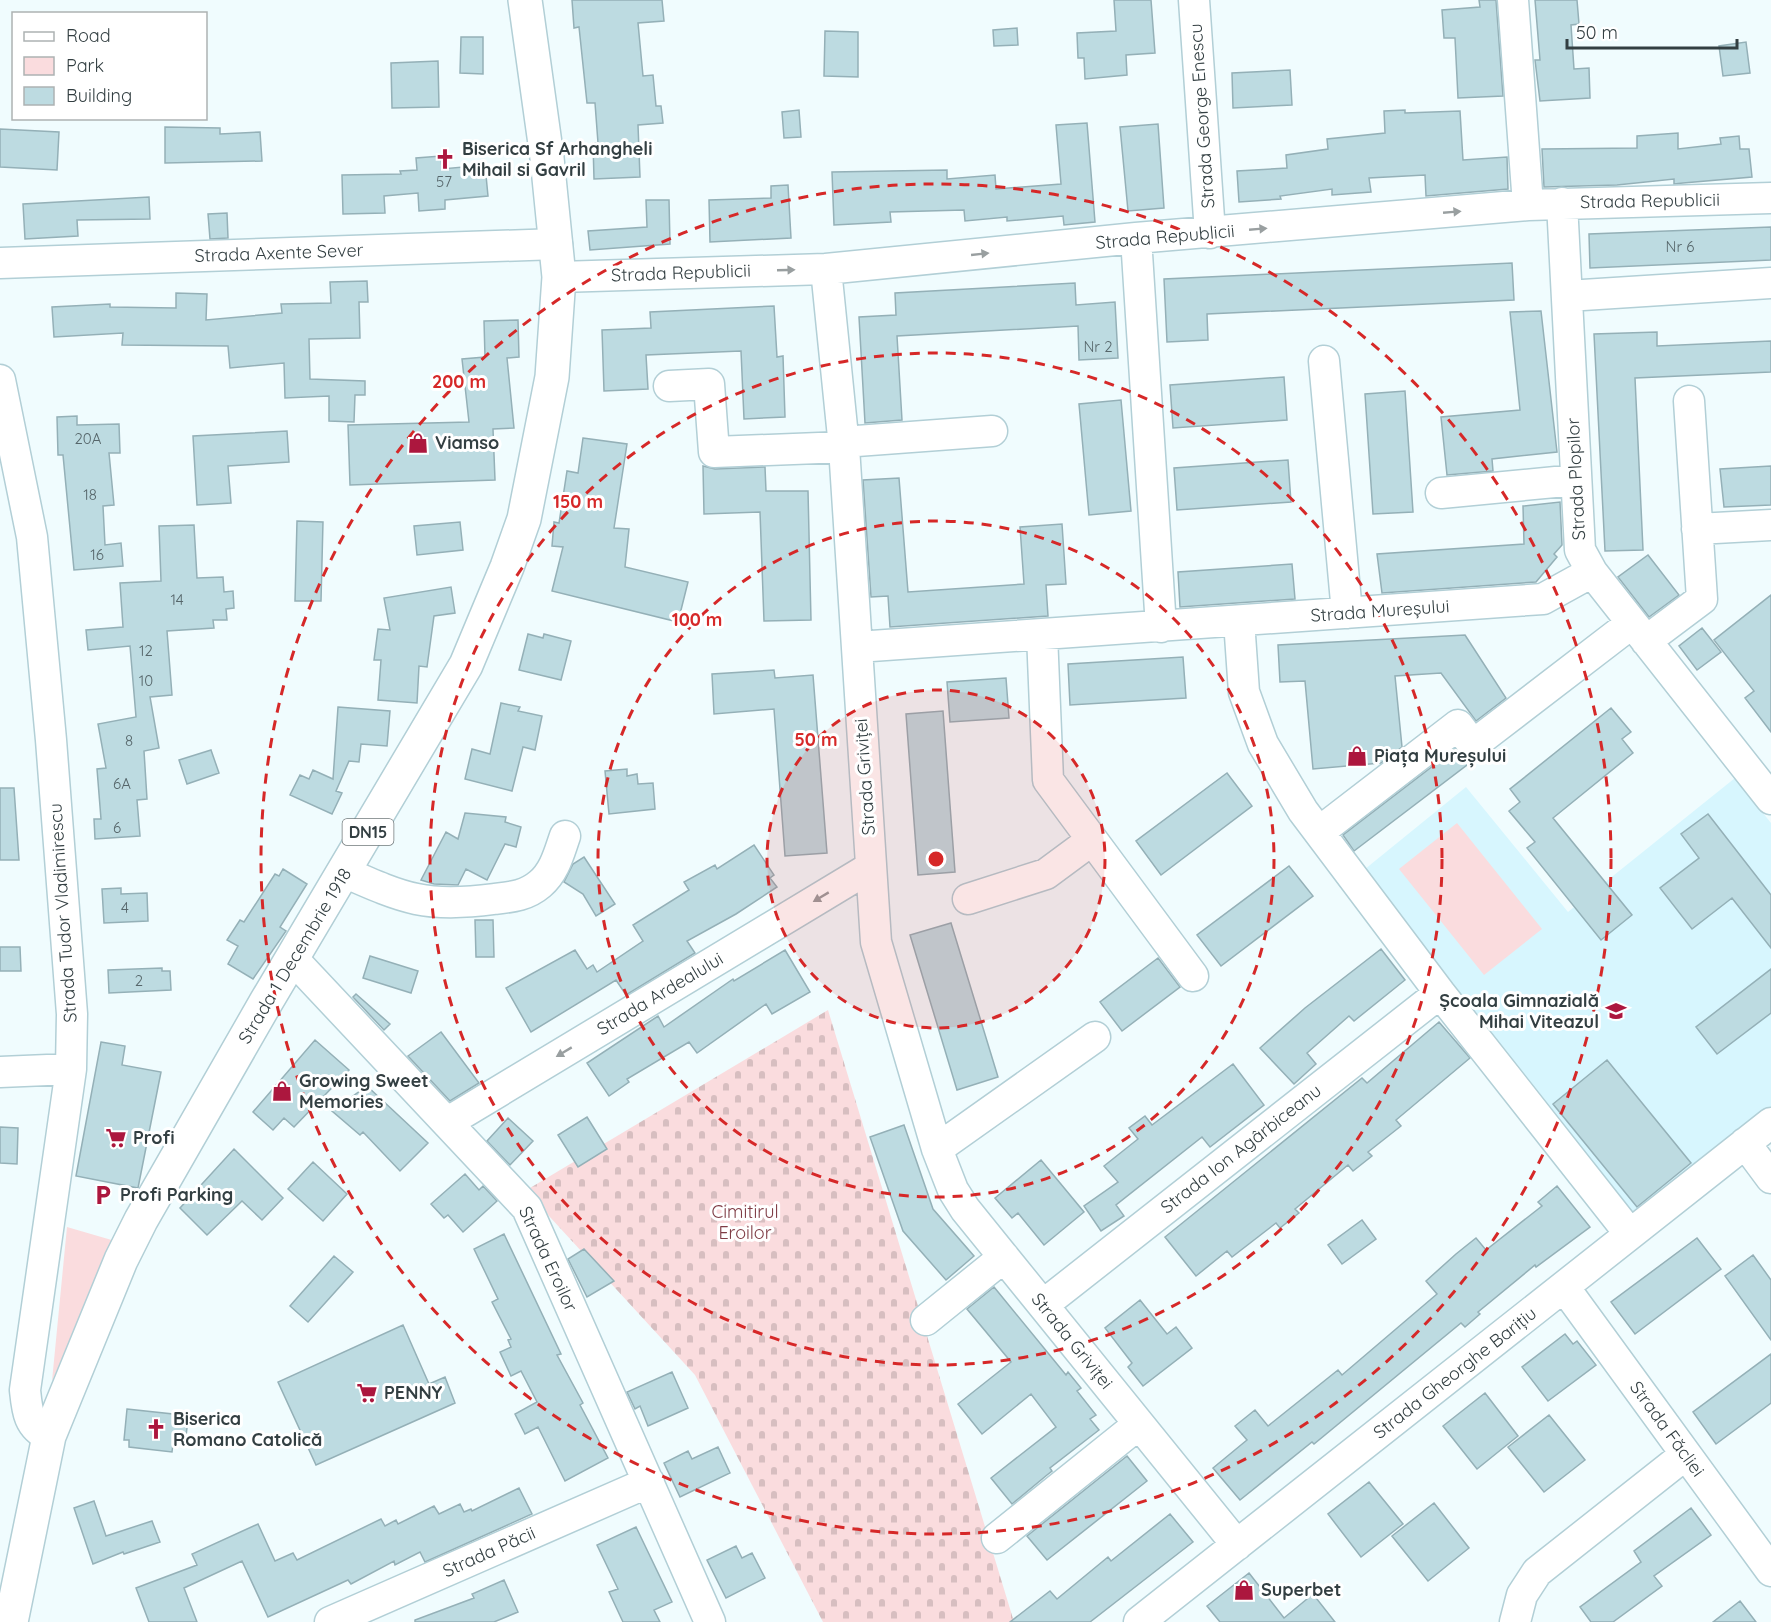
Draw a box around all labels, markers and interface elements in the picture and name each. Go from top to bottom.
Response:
legend [12,12,207,120]
scale bar [1567,12,1736,50]
text: 50 m [1576,21,1618,44]
street label: Strada George Enescu [1184,23,1219,209]
text: Road [66,24,111,47]
text: Park [66,54,104,77]
text: Building [66,84,132,107]
place label: Biserica Sf Arhangheli Mihail si Gavril [462,137,652,181]
church icon: Biserica Sf Arhangheli Mihail si Gavril [433,147,457,171]
house number: 57 [436,172,452,191]
street label: Strada Republicii [1580,188,1720,213]
one-way arrow [1443,207,1462,217]
street label: Strada Republicii [1094,219,1236,254]
one-way arrow [1248,224,1267,234]
house number: Nr 6 [1666,237,1694,256]
street label: Strada Axente Sever [194,238,364,267]
one-way arrow [970,249,989,259]
street label: Strada Republicii [611,259,751,286]
one-way arrow [776,265,795,275]
house number: Nr 2 [1083,337,1113,356]
text: 200 m [432,370,486,393]
street label: Strada Plopilor [1561,417,1590,541]
house number: 20A [75,429,102,448]
shop icon: Viamso [406,431,430,455]
place label: Viamso [435,431,499,454]
house number: 18 [83,485,97,504]
text: 150 m [553,490,603,513]
house number: 16 [90,545,104,564]
house number: 14 [170,590,184,609]
street label: Strada Mureșului [1310,594,1450,627]
text: 100 m [672,608,722,631]
house number: 12 [139,641,153,660]
house number: 10 [139,671,153,690]
street label: Strada Griviței [849,718,880,836]
text: 50 m [794,728,838,751]
house number: 8 [125,731,133,750]
shop icon: Piața Mureșului [1345,744,1369,768]
place label: Piața Mureșului [1374,744,1506,768]
house number: 6A [113,774,131,793]
street label: Strada Tudor Vladimirescu [43,803,82,1024]
house number: 6 [113,818,121,837]
road number: DN15 [342,819,394,845]
centre of rings [926,849,946,869]
street label: Strada 1 Decembrie 1918 [233,864,356,1048]
one-way arrow [813,892,829,903]
house number: 4 [121,898,129,917]
street label: Strada Ardealului [592,947,727,1040]
house number: 2 [135,971,143,990]
place label: Școala Gimnazială Mihai Viteazul [1439,989,1599,1033]
school or university icon: Școala Gimnazială Mihai Viteazul [1604,999,1628,1023]
one-way arrow [555,1047,572,1057]
place label: Growing Sweet Memories [299,1069,429,1113]
shop icon: Growing Sweet Memories [270,1079,294,1103]
street label: Strada Ion Agârbiceanu [1156,1079,1326,1219]
supermarket icon: Profi [104,1126,128,1150]
place label: Profi [133,1126,175,1149]
parking icon: Profi Parking [91,1183,115,1207]
place label: Profi Parking [120,1183,233,1206]
park label: Cimitirul Eroilor [711,1200,779,1244]
street label: Strada Eroilor [514,1202,583,1315]
street label: Strada Griviței [1027,1288,1118,1394]
street label: Strada Gheorghe Barițiu [1368,1302,1541,1444]
street label: Strada Făcliei [1625,1376,1710,1481]
supermarket icon: PENNY [355,1381,379,1405]
place label: PENNY [384,1381,443,1404]
place label: Biserica Romano Catolică [173,1407,322,1451]
church icon: Biserica Romano Catolică [144,1417,168,1441]
street label: Strada Păcii [439,1521,539,1582]
shop icon: Superbet [1232,1578,1256,1602]
place label: Superbet [1261,1578,1341,1601]

